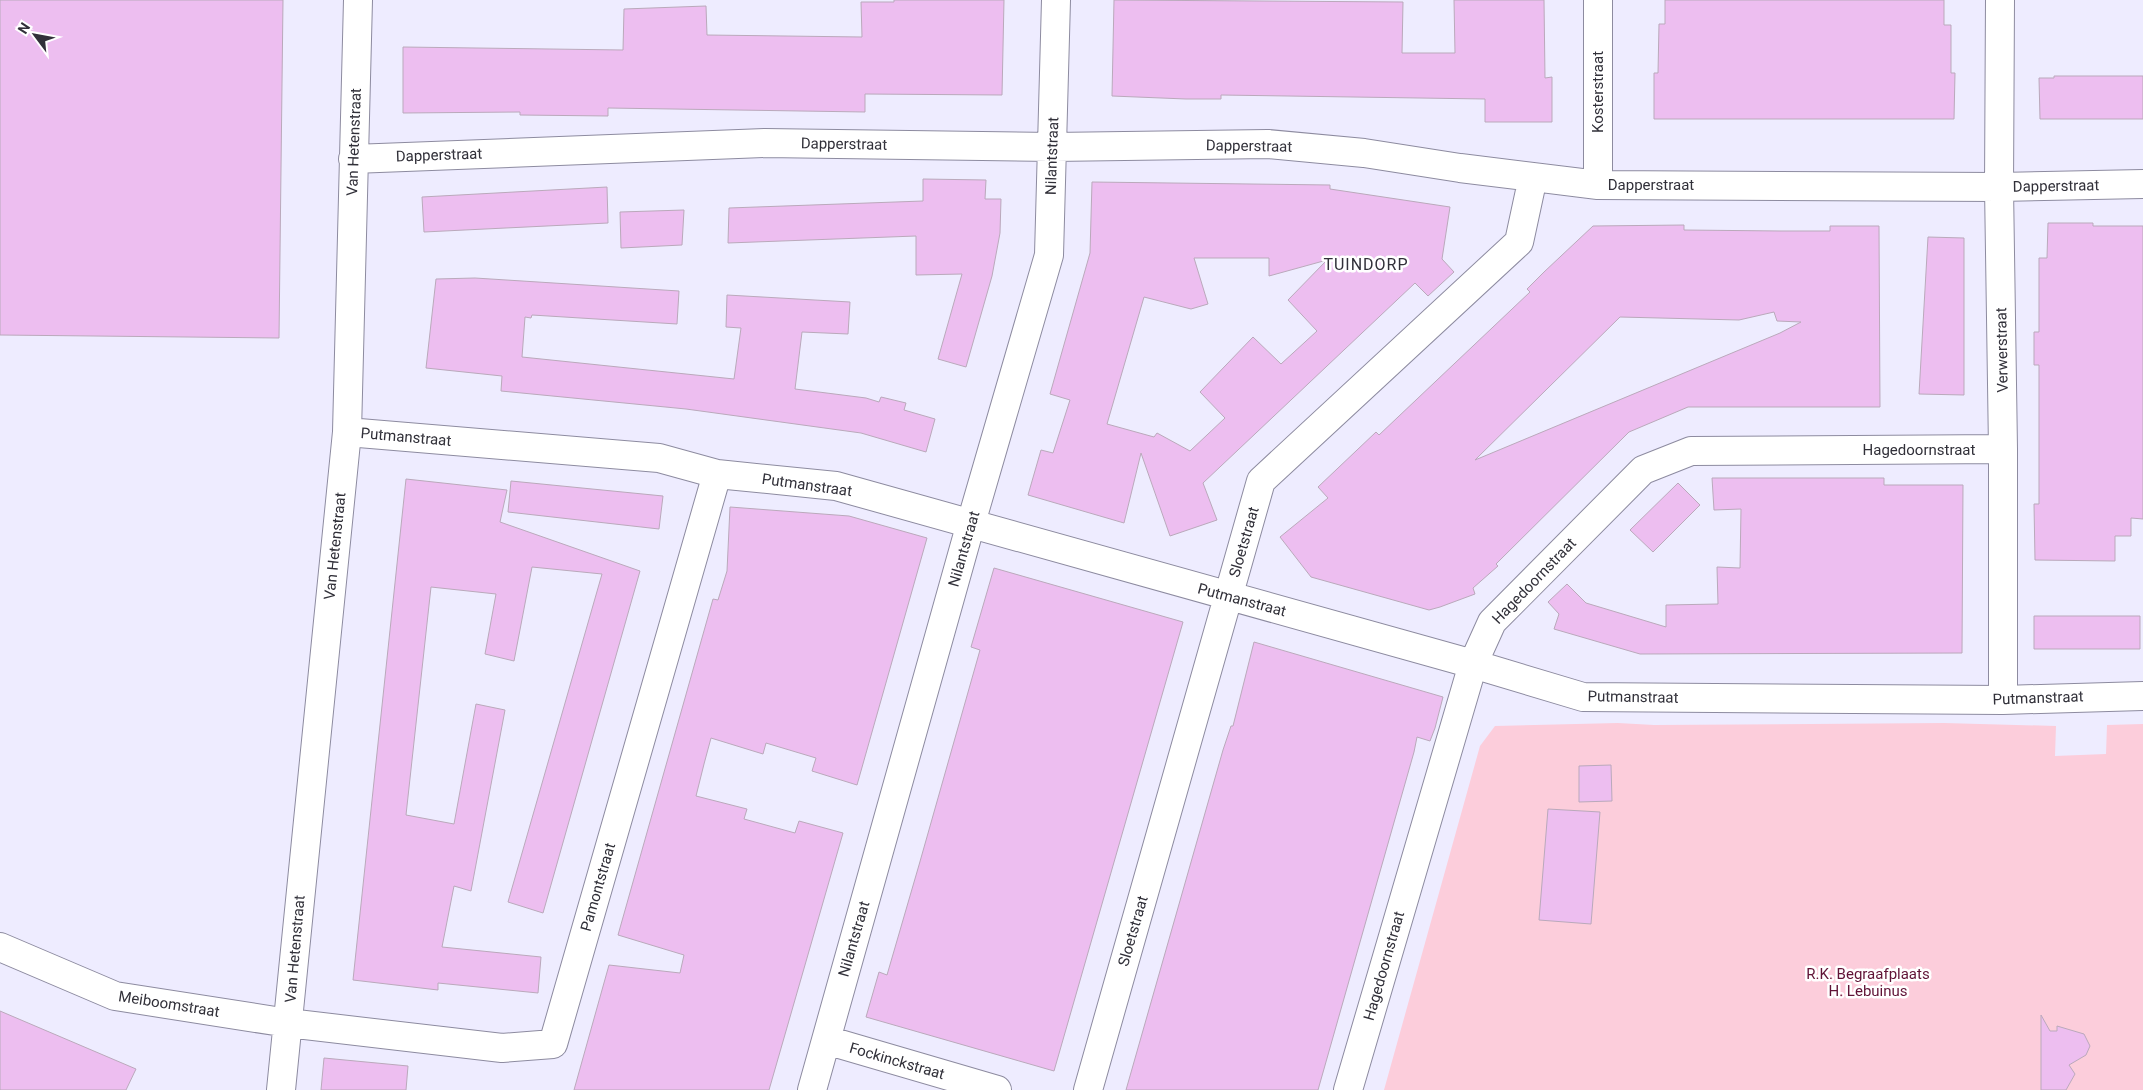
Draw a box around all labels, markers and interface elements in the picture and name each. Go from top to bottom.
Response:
north arrow [10,10,60,60]
text: N [15,20,33,37]
street label: Kosterstraat [1589,51,1607,133]
street label: Van Hetenstraat [343,88,365,196]
street label: Nilantstraat [1042,117,1062,195]
street label: Dapperstraat [801,134,888,154]
street label: Dapperstraat [1206,136,1293,156]
street label: Dapperstraat [395,144,483,166]
street label: Dapperstraat [1608,176,1694,194]
street label: Dapperstraat [2013,176,2100,196]
district label: TUINDORP [1323,255,1409,274]
street label: Verwerstraat [1992,307,2012,393]
street label: Putmanstraat [360,424,452,450]
street label: Hagedoornstraat [1863,441,1976,459]
street label: Putmanstraat [761,470,853,500]
street label: Van Hetenstraat [320,491,350,601]
street label: Sloetstraat [1225,505,1263,579]
street label: Nilantstraat [945,509,983,589]
street label: Hagedoornstraat [1488,534,1580,628]
street label: Putmanstraat [1196,580,1288,620]
street label: Putmanstraat [1587,687,1679,707]
street label: Putmanstraat [1992,687,2084,709]
street label: Pamontstraat [577,841,619,933]
street label: Van Hetenstraat [281,894,309,1004]
street label: Sloetstraat [1114,894,1152,968]
street label: Nilantstraat [835,899,873,979]
street label: Hagedoornstraat [1360,909,1408,1023]
park label: R.K. Begraafplaats H. Lebuinus [1806,965,1930,1000]
street label: Meiboomstraat [117,987,221,1021]
street label: Fockinckstraat [847,1039,947,1083]

